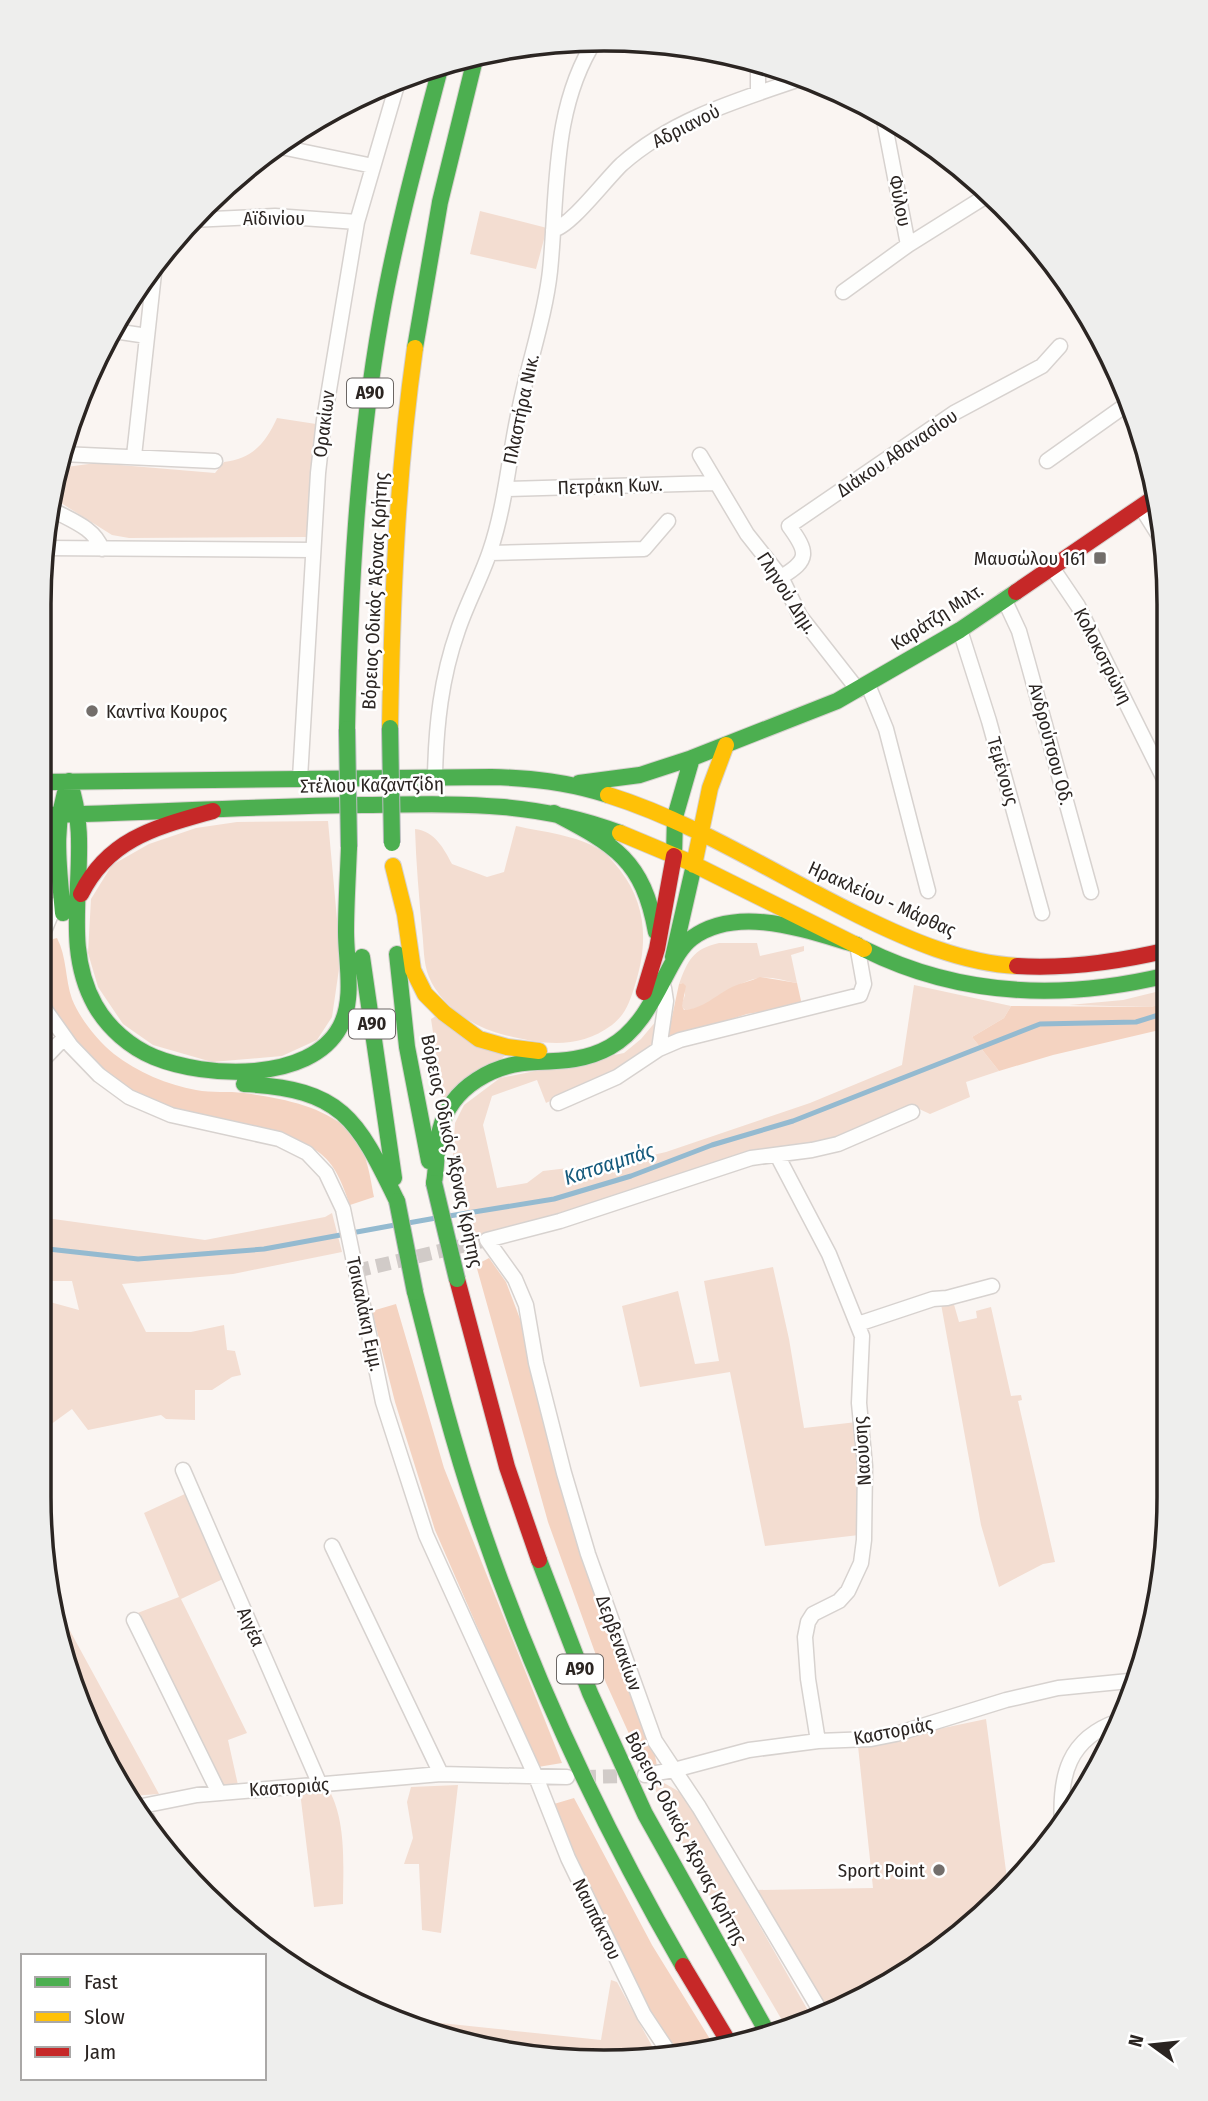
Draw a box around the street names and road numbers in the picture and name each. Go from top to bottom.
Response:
street label: Αδριανού [648,99,724,153]
street label: Φύλου [884,173,916,229]
street label: Αϊδινίου [243,207,305,230]
street label: Πλαστήρα Νικ. [498,352,544,466]
road number: Α90 [347,379,393,408]
street label: Ορακίων [308,388,340,459]
street label: Διάκου Αθανασίου [832,404,962,502]
street label: Βόρειος Οδικός Άξονας Κρήτης [357,472,393,710]
street label: Πετράκη Κων. [557,473,663,499]
street label: Γληνού Δημ. [752,548,822,638]
street label: Καράτζη Μιλτ. [887,579,987,655]
street label: Κολοκοτρώνη [1069,604,1137,708]
street label: Ανδρούτσου Οδ. [1024,681,1078,807]
street label: Τεμένους [982,734,1024,808]
street label: Στέλιου Καζαντζίδη [300,772,444,798]
street label: Ηρακλείου - Μάρθας [805,856,959,942]
road number: Α90 [349,1009,395,1038]
street label: Βόρειος Οδικός Άξονας Κρήτης [416,1032,488,1270]
street label: Τσικαλάκη Εμμ. [342,1255,388,1373]
street label: Ναούσης [848,1416,876,1486]
street label: Δερβενακίων [591,1592,647,1695]
street label: Αιγέα [232,1604,270,1650]
road number: Α90 [557,1654,603,1684]
street label: Καστοριάς [852,1712,934,1750]
street label: Βόρειος Οδικός Άξονας Κρήτης [620,1728,752,1948]
street label: Καστοριάς [248,1773,330,1801]
street label: Ναυπάκτου [567,1875,627,1963]

